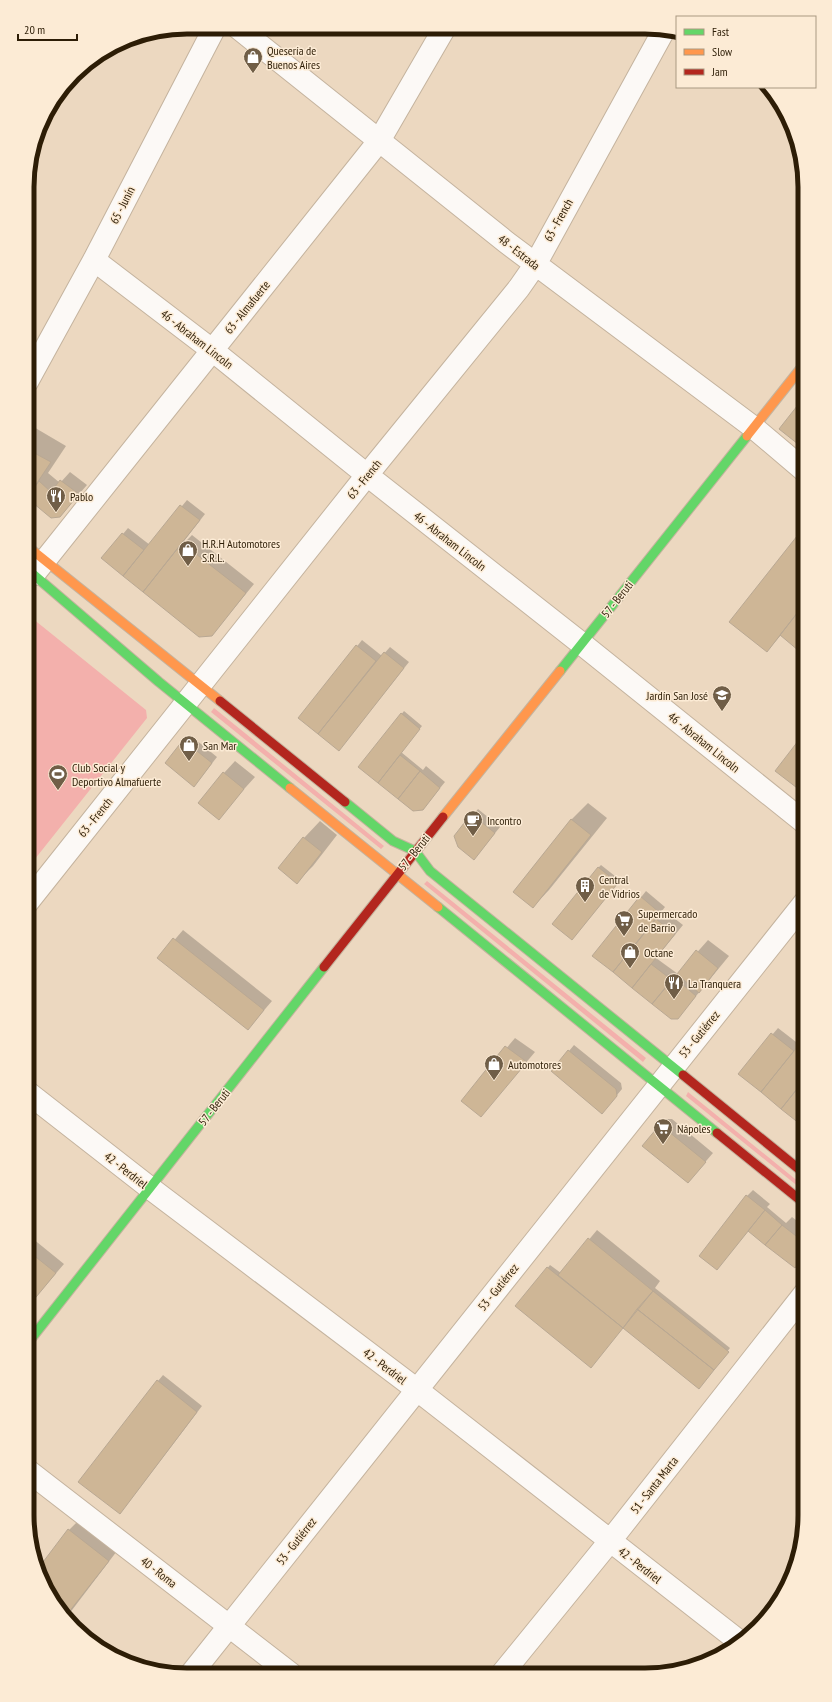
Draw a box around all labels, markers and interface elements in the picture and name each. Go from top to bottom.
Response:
scale bar [18,16,77,42]
legend [676,16,816,88]
text: 20 m [24,22,45,37]
text: Fast [712,24,730,39]
place label: Quesería de Buenos Aires [267,43,320,72]
text: Slow [712,44,733,59]
shop icon: Quesería de Buenos Aires [242,46,264,74]
text: Jam [711,64,728,79]
street label: 65 - Junín [106,184,138,226]
street label: 63 - French [540,196,576,244]
street label: 48 - Estrada [495,231,543,273]
street label: 63 - Almafuerte [221,277,273,337]
street label: 46 - Abraham Lincoln [158,306,236,372]
street label: 63 - French [344,456,384,502]
restaurant icon: Pablo [45,485,67,513]
place label: Pablo [70,489,93,504]
street label: 46 - Abraham Lincoln [411,508,489,574]
place label: H.R.H Automotores S.R.L. [202,536,280,565]
shop icon: H.R.H Automotores S.R.L. [177,539,199,567]
street label: 57 - Beruti [598,577,636,621]
school or university icon: Jardín San José [711,684,733,712]
place label: Jardín San José [646,688,708,703]
street label: 46 - Abraham Lincoln [665,709,743,775]
shop icon: San Mar [178,734,200,762]
place label: San Mar [203,738,237,753]
place label: Club Social y Deportivo Almafuerte [72,760,161,789]
sports icon: Club Social y Deportivo Almafuerte [47,763,69,791]
street label: 63 - French [75,794,115,840]
cafe icon: Incontro [462,809,484,837]
place label: Incontro [487,813,521,828]
street label: 57 - Beruti [395,831,433,873]
place label: Central de Vidrios [599,872,640,901]
building icon: Central de Vidrios [574,875,596,903]
place label: Supermercado de Barrio [638,906,697,935]
supermarket icon: Supermercado de Barrio [613,909,635,937]
shop icon: Octane [619,941,641,969]
place label: Octane [644,945,673,960]
restaurant icon: La Tranquera [663,972,685,1000]
place label: La Tranquera [688,976,741,991]
street label: 53 - Gutiérrez [675,1007,723,1061]
shop icon: Automotores [483,1053,505,1081]
place label: Automotores [508,1057,561,1072]
street label: 57 - Beruti [195,1085,233,1129]
supermarket icon: Nápoles [652,1117,674,1145]
place label: Nápoles [677,1121,710,1136]
street label: 42 - Perdriel [101,1149,151,1192]
street label: 53 - Gutiérrez [474,1260,522,1314]
street label: 42 - Perdriel [360,1345,410,1387]
street label: 51 - Santa Marta [627,1453,681,1517]
street label: 53 - Gutiérrez [273,1514,319,1568]
street label: 42 - Perdriel [615,1544,665,1587]
street label: 40 - Roma [138,1553,180,1591]

